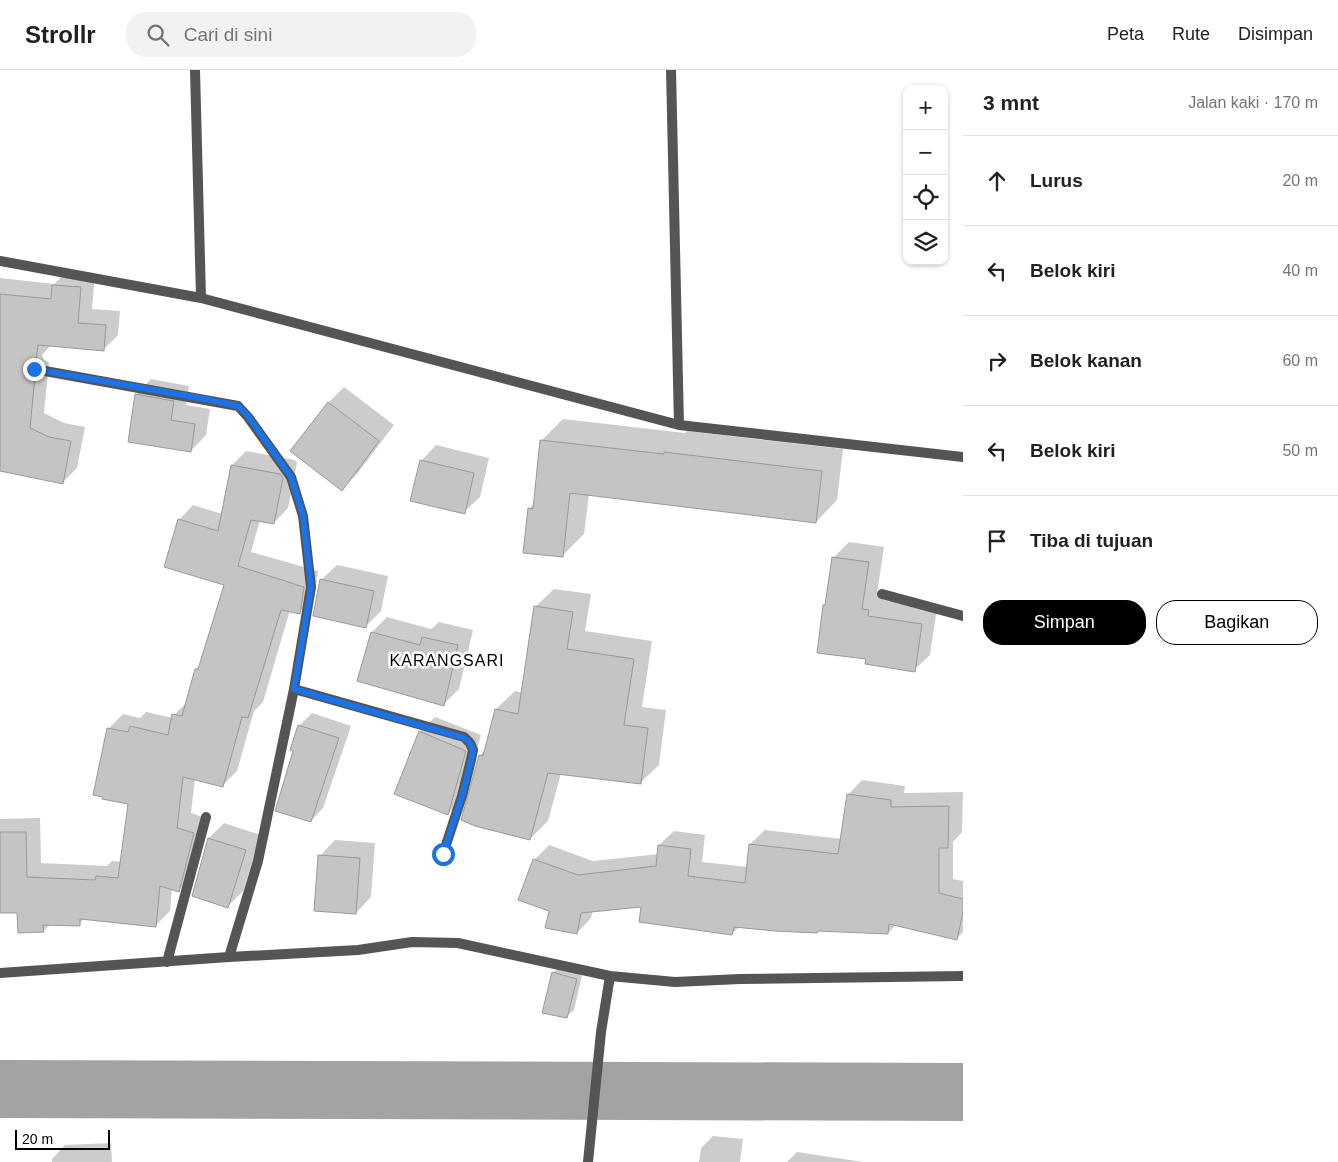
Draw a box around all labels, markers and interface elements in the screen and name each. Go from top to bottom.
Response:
search box [126,12,476,57]
text: Strollr [25,21,96,48]
icon: search [144,21,172,49]
text: Cari di sini [184,24,272,45]
text: Peta [1107,24,1144,44]
text: Rute [1172,24,1210,44]
text: Disimpan [1238,24,1313,44]
map controls [903,85,948,265]
button: + [903,85,948,130]
text: 3 mnt [983,91,1039,114]
text: Jalan kaki · 170 m [1188,94,1318,111]
button: − [903,130,948,175]
icon: ahead [983,167,1011,195]
text: Lurus [1030,170,1083,191]
text: 20 m [1282,172,1318,189]
button: locate [903,175,948,220]
button: layers [903,220,948,265]
icon: left [983,257,1011,285]
text: Belok kiri [1030,260,1116,281]
text: 40 m [1282,262,1318,279]
icon: right [983,347,1011,375]
text: Belok kanan [1030,350,1142,371]
text: 60 m [1282,352,1318,369]
route end [23,358,46,381]
icon: left [983,437,1011,465]
text: Belok kiri [1030,440,1116,461]
text: 50 m [1282,442,1318,459]
icon: arrive [983,527,1011,555]
text: Tiba di tujuan [1030,530,1153,551]
button: Simpan [983,600,1146,645]
button: Bagikan [1156,600,1318,645]
district label: KARANGSARI [390,652,504,669]
route start [432,843,455,866]
scale bar [15,1127,110,1150]
text: 20 m [22,1131,53,1147]

